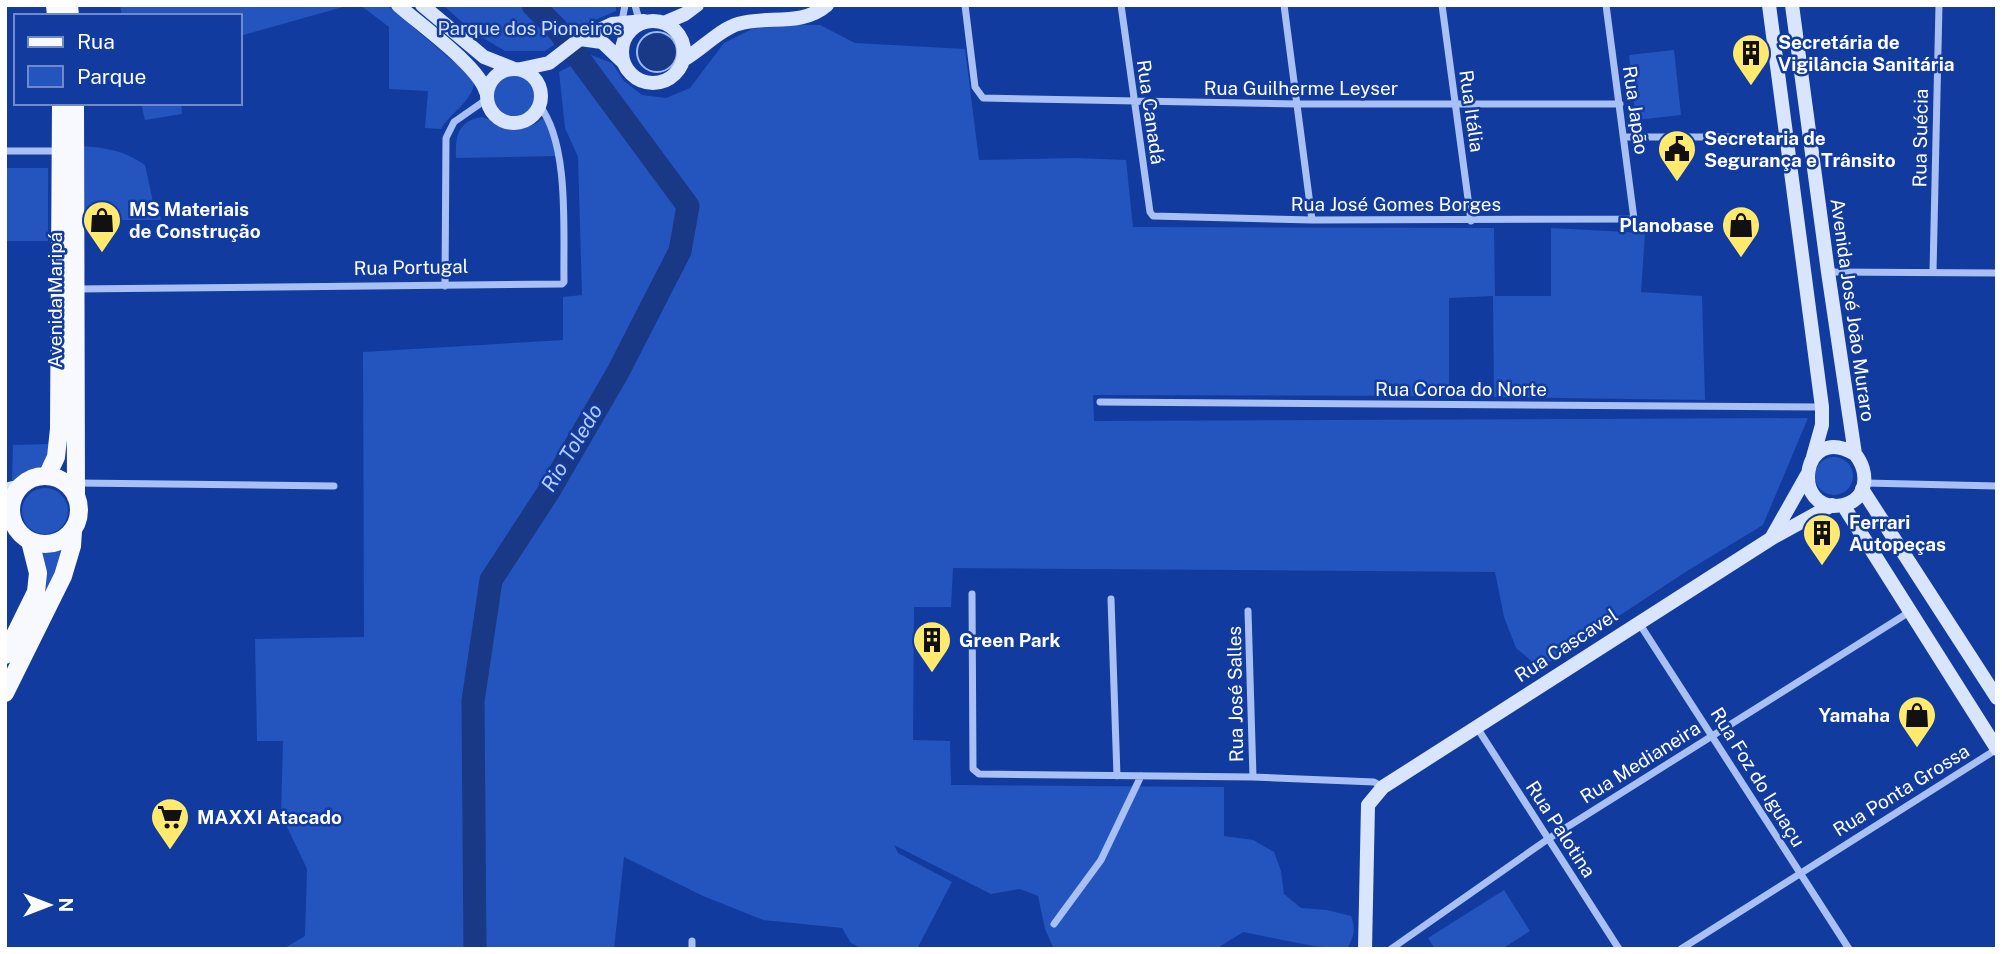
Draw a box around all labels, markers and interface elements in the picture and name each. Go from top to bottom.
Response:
legend [14,14,242,105]
park label: Parque dos Pioneiros [438,17,622,39]
text: Rua [77,29,115,54]
place label: Secretária de Vigilância Sanitária [1778,31,1955,75]
building icon: Secretária de Vigilância Sanitária [1730,32,1772,87]
street label: Rua Canadá [1133,58,1169,166]
text: Parque [77,64,146,89]
street label: Rua Japão [1619,64,1653,156]
street label: Rua Itália [1455,68,1489,154]
street label: Rua Guilherme Leyser [1204,77,1398,99]
street label: Rua Suécia [1908,88,1932,188]
place label: Secretaria de Segurança e Trânsito [1704,127,1896,171]
public building icon: Secretaria de Segurança e Trânsito [1656,128,1698,183]
street label: Rua José Gomes Borges [1291,193,1501,215]
street label: Avenida José João Muraro [1826,197,1880,423]
place label: MS Materiais de Construção [129,198,261,242]
shop icon: MS Materiais de Construção [81,199,123,254]
shop icon: Planobase [1720,204,1762,259]
place label: Planobase [1619,214,1714,236]
street label: Avenida Maripá [44,232,66,368]
street label: Rua Portugal [353,255,469,279]
street label: Rua Coroa do Norte [1375,378,1547,400]
water label: Rio Toledo [536,399,607,496]
place label: Ferrari Autopeças [1849,511,1946,555]
building icon: Ferrari Autopeças [1801,512,1843,567]
street label: Rua Cascavel [1510,604,1622,686]
building icon: Green Park [911,619,953,674]
street label: Rua José Salles [1223,626,1247,762]
place label: Green Park [959,629,1060,651]
shop icon: Yamaha [1896,694,1938,749]
street label: Rua Foz do Iguaçu [1706,703,1810,851]
place label: Yamaha [1818,704,1890,726]
street label: Rua Medianeira [1576,716,1704,808]
street label: Rua Ponta Grossa [1829,739,1973,841]
street label: Rua Palotina [1522,777,1600,881]
supermarket icon: MAXXI Atacado [149,796,191,851]
place label: MAXXI Atacado [197,806,342,828]
north arrow [14,870,84,940]
text: N [55,898,77,912]

